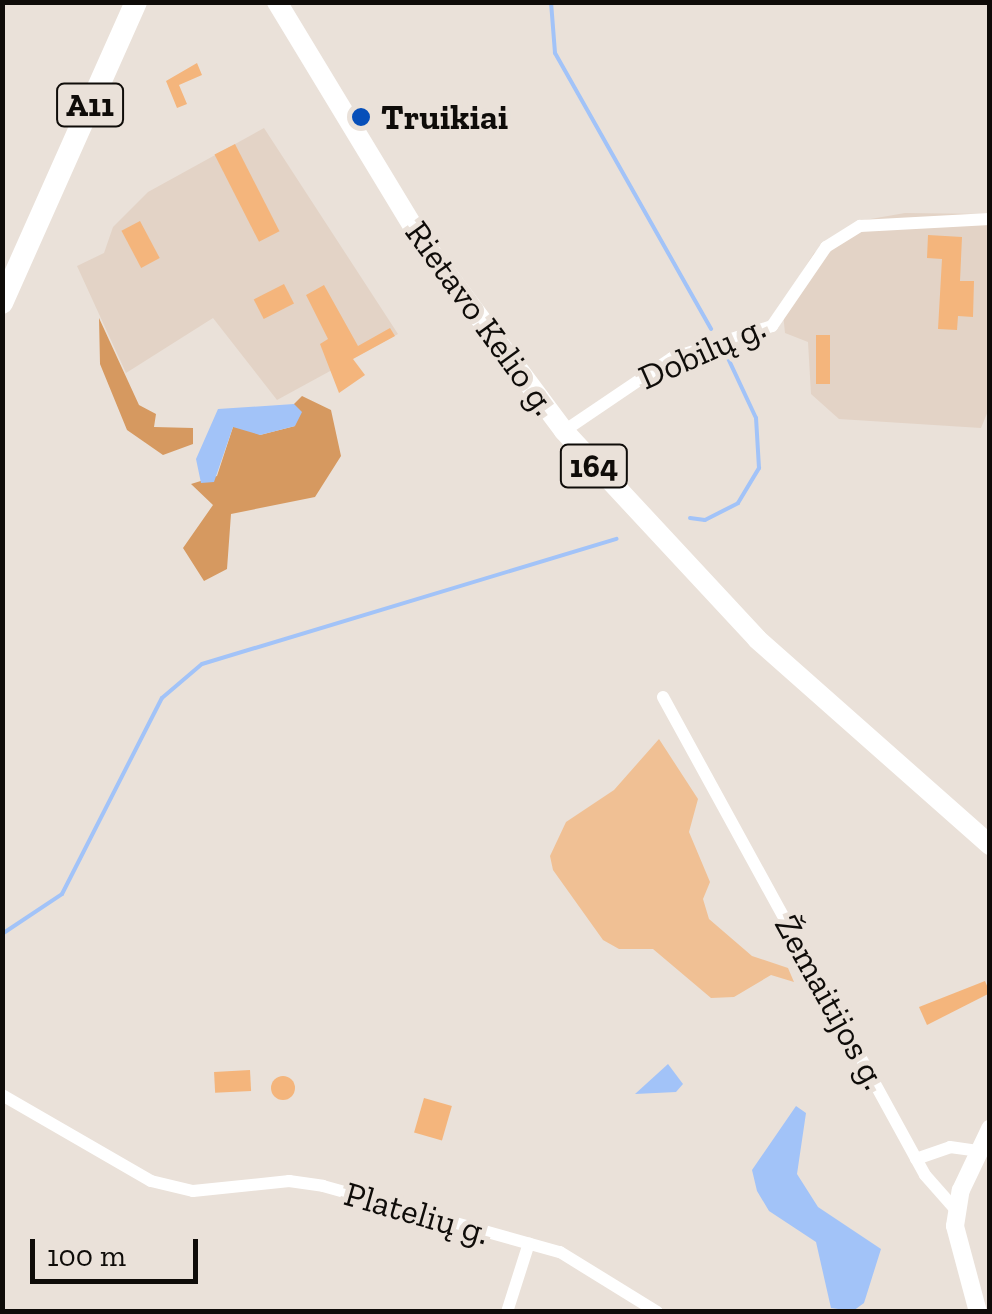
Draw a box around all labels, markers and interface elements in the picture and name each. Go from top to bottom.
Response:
road number: A11 [55,78,125,132]
place label: Truikiai [381,96,508,138]
marker: Truikiai [350,106,372,128]
street label: Rietavo Kelio g. [397,213,565,423]
street label: Dobilų g. [632,306,772,398]
road number: 164 [559,439,629,493]
street label: Žemaitijos g. [766,908,896,1096]
street label: Platelių g. [340,1172,494,1254]
scale bar [35,1219,202,1281]
text: 100 m [47,1238,126,1274]

